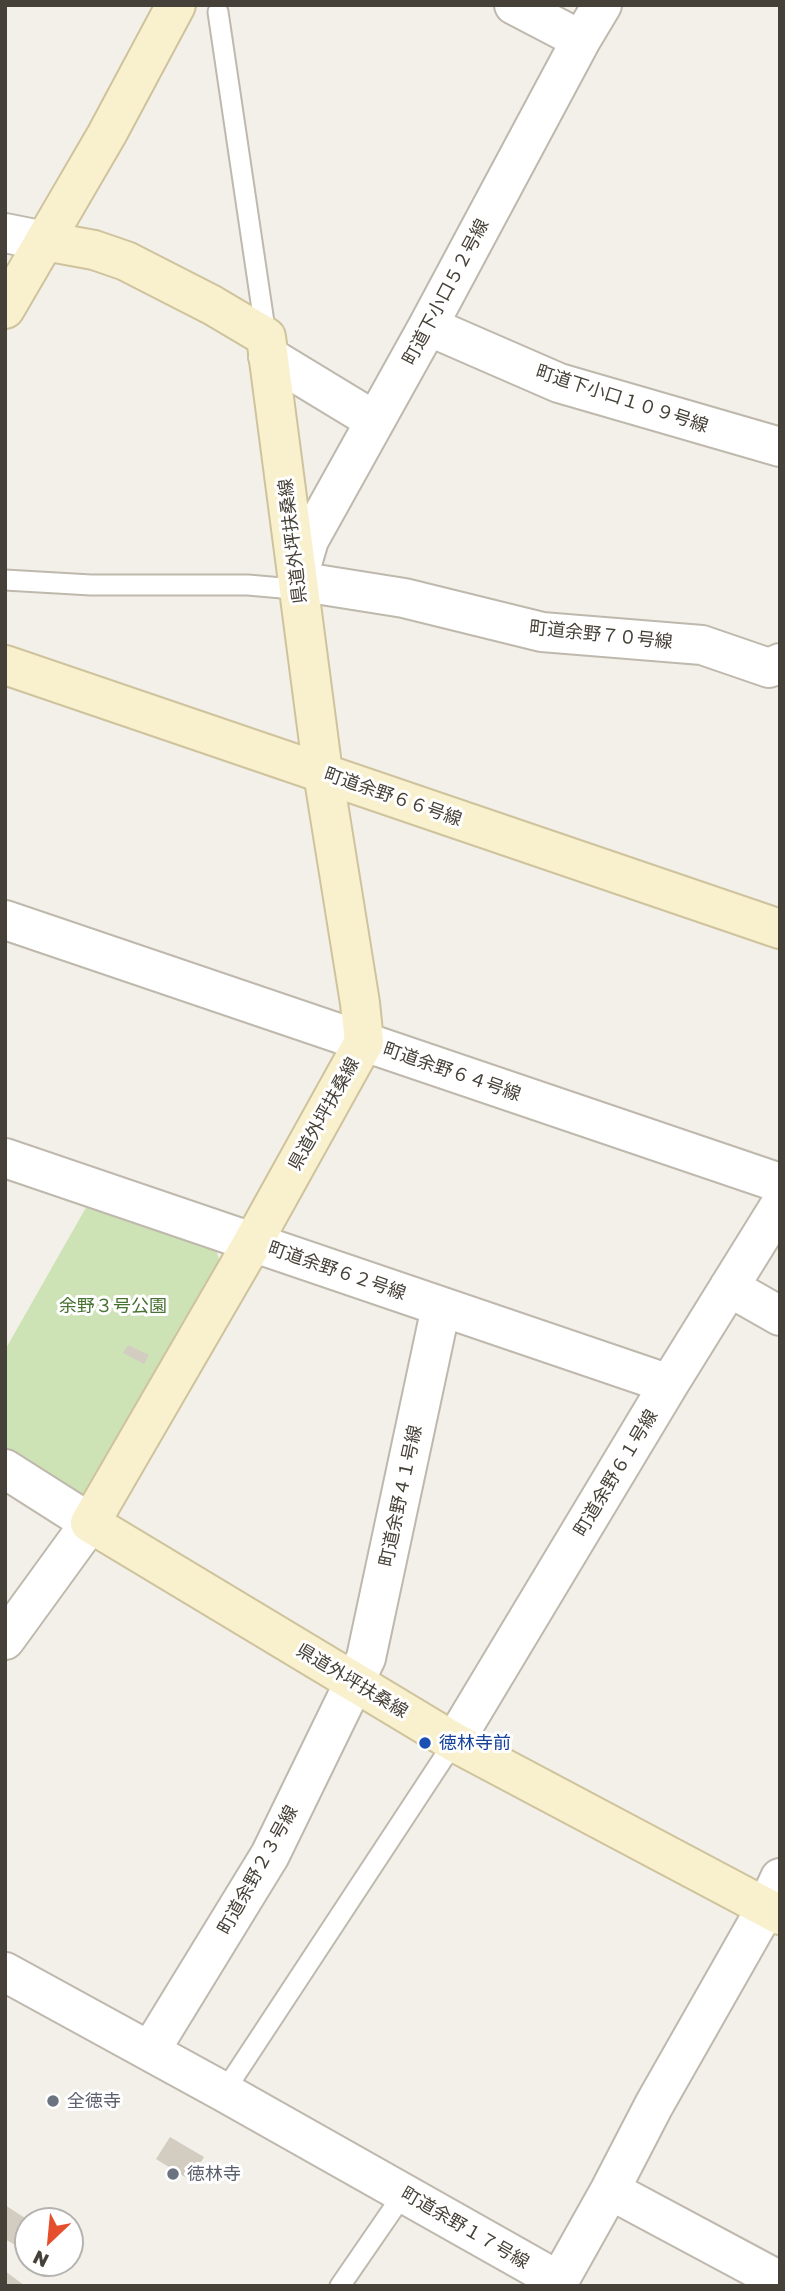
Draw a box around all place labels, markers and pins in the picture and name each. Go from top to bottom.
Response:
place label: 徳林寺前 [439,1732,511,1754]
marker: 徳林寺前 [417,1735,433,1751]
place label: 全徳寺 [67,2090,121,2112]
marker: 全徳寺 [45,2093,61,2109]
place label: 徳林寺 [187,2163,241,2185]
marker: 徳林寺 [165,2166,181,2182]

